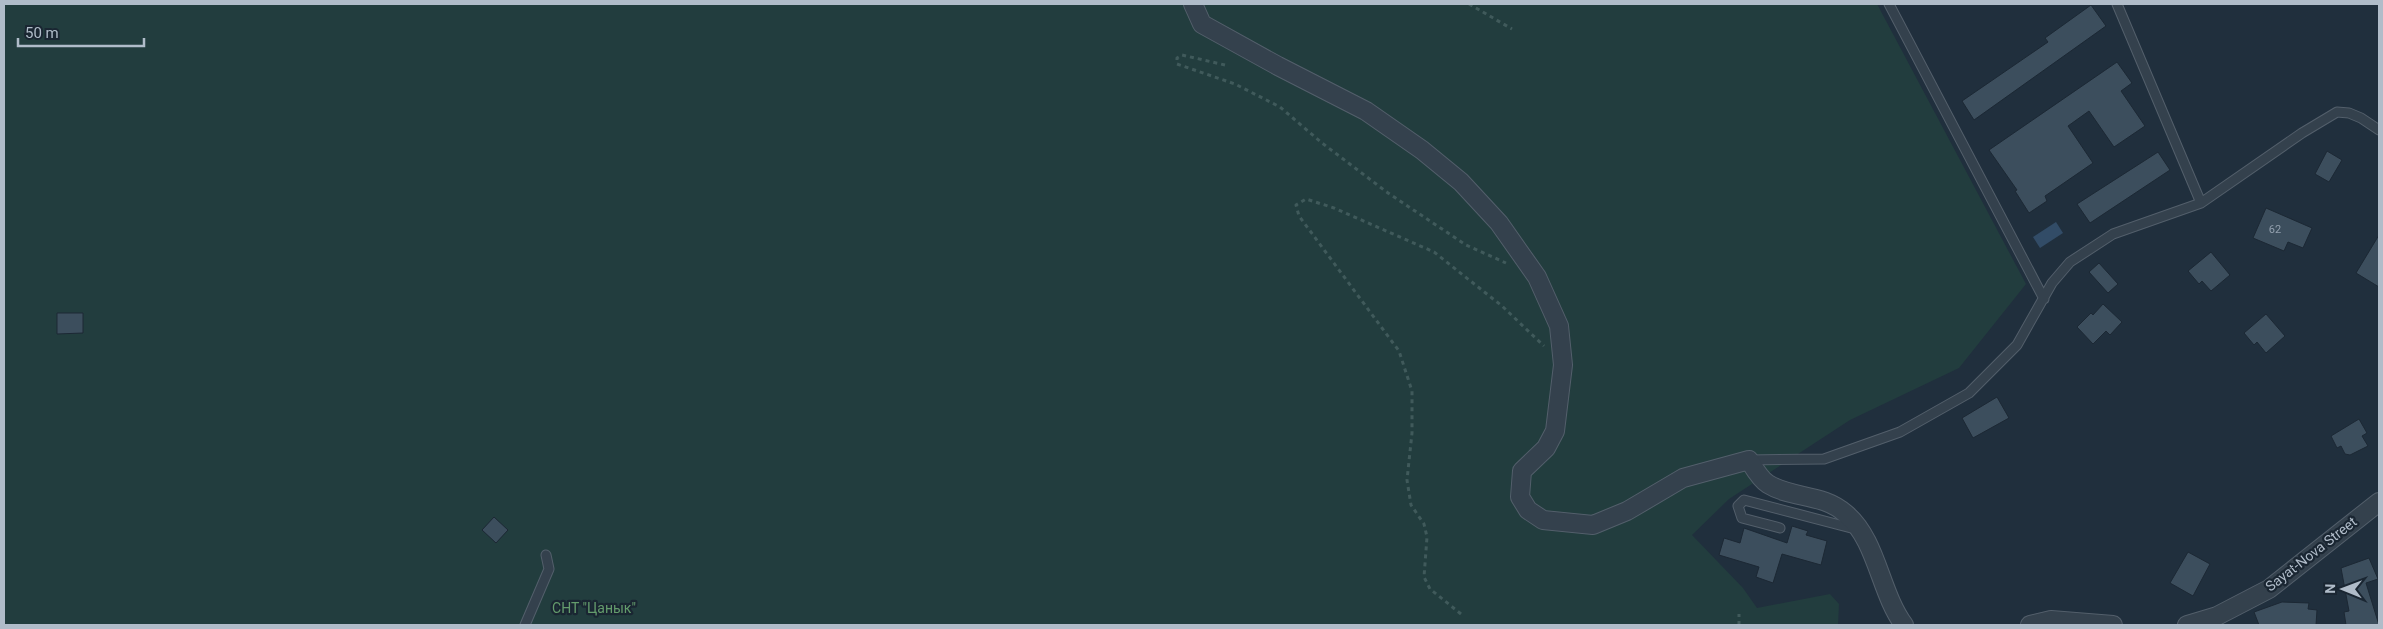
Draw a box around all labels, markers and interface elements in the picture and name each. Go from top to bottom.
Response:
scale bar [18,15,144,47]
text: 50 m [25,24,59,42]
house number: 62 [2269,223,2281,236]
street label: Sayat-Nova Street [2262,513,2360,595]
north arrow [2318,564,2368,614]
park label: СНТ "Цанык" [552,600,636,616]

